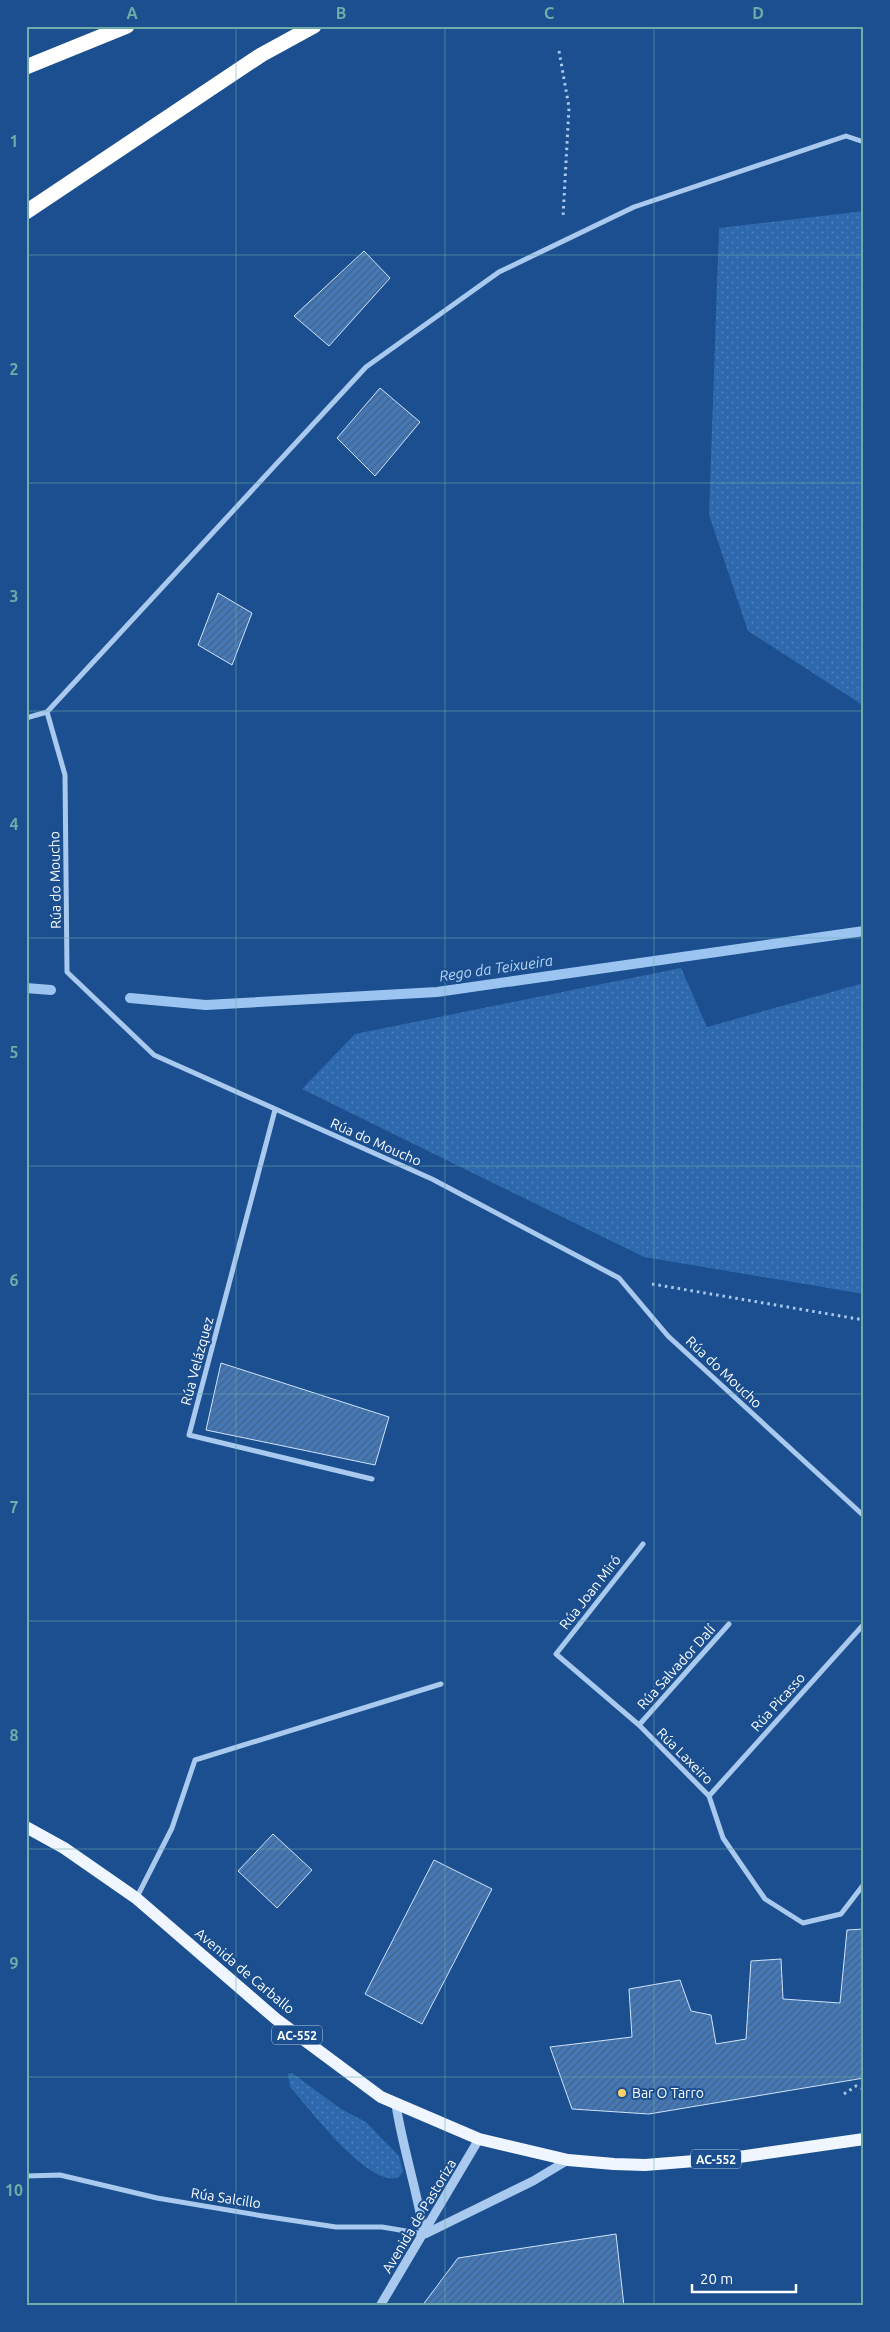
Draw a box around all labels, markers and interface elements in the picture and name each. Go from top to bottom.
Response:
text: A [126,4,138,22]
text: B [336,4,346,22]
text: C [544,4,554,22]
text: D [752,4,764,22]
text: 1 [9,132,19,150]
text: 2 [9,360,19,378]
text: 3 [9,587,19,605]
text: 4 [9,815,19,833]
street label: Rúa do Moucho [46,831,64,929]
water label: Rego da Teixueira [438,952,554,984]
text: 5 [9,1043,19,1061]
street label: Rúa do Moucho [328,1115,424,1169]
text: 6 [9,1271,19,1289]
street label: Rúa Velázquez [178,1315,216,1407]
street label: Rúa do Moucho [683,1333,765,1411]
text: 7 [9,1498,19,1516]
street label: Rúa Joan Miró [556,1552,624,1632]
street label: Rúa Salvador Dalí [634,1621,719,1713]
street label: Rúa Picasso [748,1670,808,1734]
street label: Rúa Laxeiro [654,1725,716,1787]
text: 8 [9,1726,19,1744]
street label: Avenida de Carballo [192,1925,298,2017]
text: 9 [9,1954,19,1972]
road number: AC-552 [272,2026,322,2044]
place label: Bar O Tarro [632,2085,704,2101]
marker: Bar O Tarro [616,2087,628,2099]
road number: AC-552 [691,2150,741,2168]
street label: Avenida de Pastoriza [379,2156,459,2276]
text: 10 [5,2181,23,2199]
street label: Rúa Salcillo [190,2185,262,2211]
scale bar [692,2262,796,2294]
text: 20 m [700,2270,733,2287]

